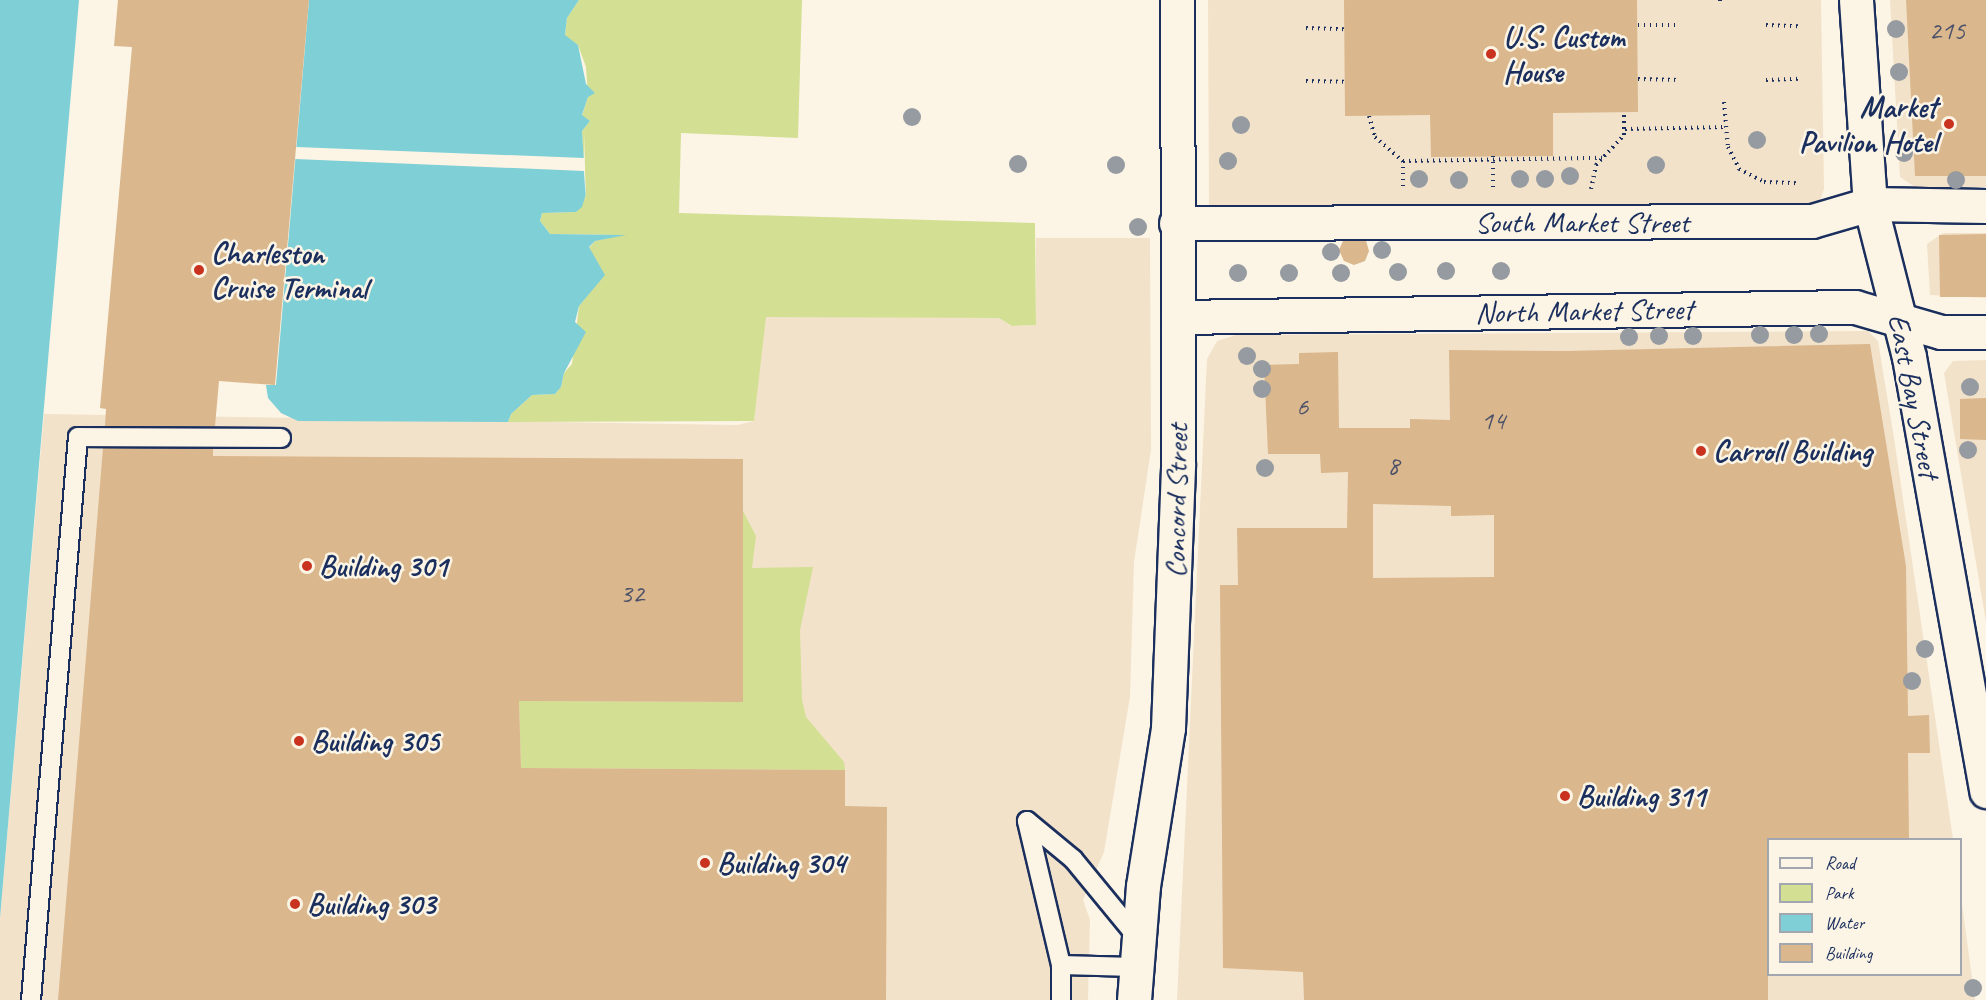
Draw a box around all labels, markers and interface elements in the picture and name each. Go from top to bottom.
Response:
house number: 215 [1929,15,1965,47]
place label: U.S. Custom House [1503,19,1625,90]
marker: U.S. Custom House [1484,47,1498,61]
place label: Market Pavilion Hotel [1799,89,1937,160]
marker: Market Pavilion Hotel [1942,117,1956,131]
street label: South Market Street [1474,204,1690,240]
place label: Charleston Cruise Terminal [211,235,369,306]
marker: Charleston Cruise Terminal [192,263,206,277]
street label: North Market Street [1474,291,1694,331]
street label: East Bay Street [1880,310,1948,482]
house number: 6 [1296,391,1308,423]
house number: 14 [1481,405,1505,437]
street label: Concord Street [1157,423,1195,579]
place label: Carroll Building [1713,433,1872,469]
marker: Carroll Building [1694,444,1708,458]
house number: 8 [1387,450,1399,482]
place label: Building 301 [319,548,447,584]
marker: Building 301 [300,559,314,573]
house number: 32 [620,578,644,610]
place label: Building 305 [311,723,439,759]
marker: Building 305 [292,734,306,748]
place label: Building 311 [1577,778,1705,814]
marker: Building 311 [1558,789,1572,803]
legend [1767,838,1962,976]
place label: Building 304 [717,845,845,881]
text: Road [1825,852,1855,874]
marker: Building 304 [698,856,712,870]
text: Park [1825,882,1854,904]
place label: Building 303 [307,886,435,922]
marker: Building 303 [288,897,302,911]
text: Water [1825,912,1864,934]
text: Building [1825,942,1872,964]

